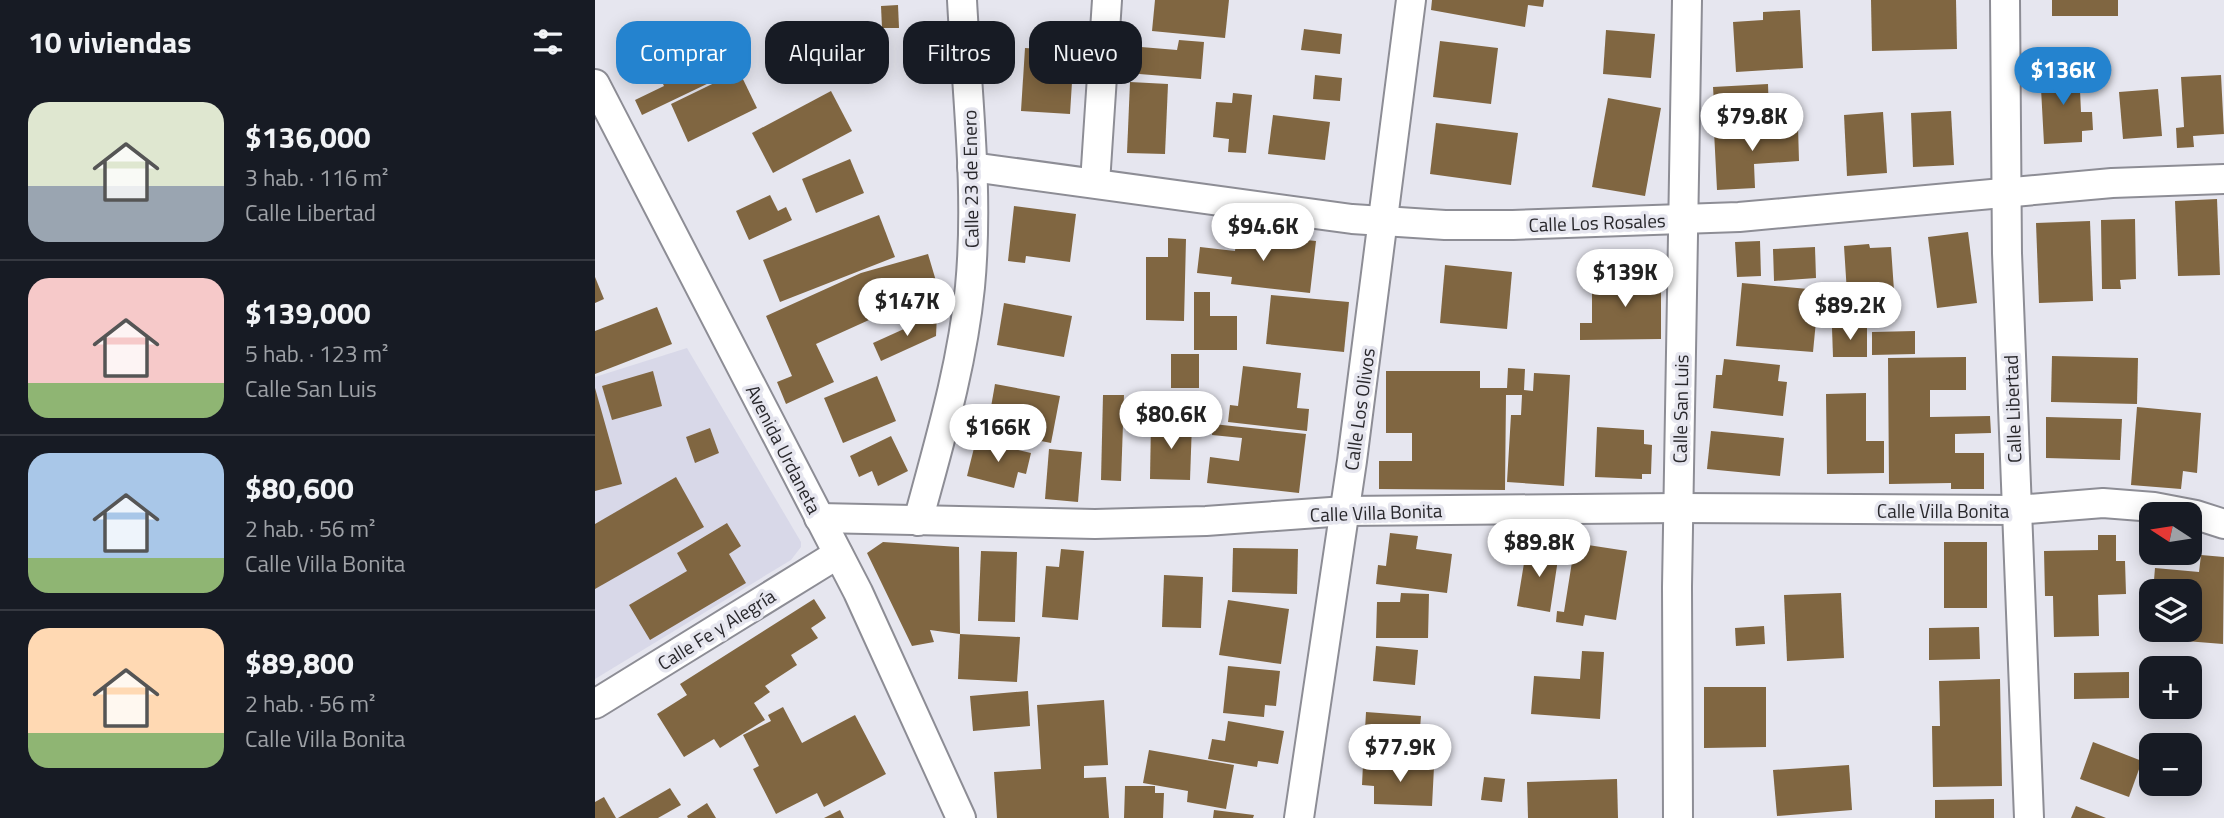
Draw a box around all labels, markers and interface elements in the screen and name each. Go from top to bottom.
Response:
text: 10 viviendas [28,19,191,65]
chip: Comprar [616,21,751,84]
chip: Alquilar [765,21,889,84]
chip: Filtros [903,21,1015,84]
chip: Nuevo [1029,21,1142,84]
icon: filters [529,23,567,61]
pin: $136K [2014,48,2112,107]
text: $136K [2030,52,2096,87]
pin: $79.8K [1695,94,1809,153]
text: $79.8K [1716,98,1788,133]
street label: Calle 23 de Enero [954,110,986,248]
text: $136,000 [245,114,371,160]
icon: home [84,130,168,214]
text: 3 hab. · 116 m² [245,160,388,195]
text: Calle Libertad [245,195,376,230]
pin: $94.6K [1206,204,1320,263]
street label: Calle Los Rosales [1528,205,1666,239]
text: $94.6K [1227,208,1299,243]
pin: $139K [1576,250,1674,309]
text: $139K [1592,254,1658,289]
pin: $147K [858,278,956,338]
pin: $89.2K [1793,282,1907,342]
text: $147K [874,283,940,318]
text: $89.2K [1814,287,1886,322]
text: $139,000 [245,290,371,336]
icon: home [84,306,168,390]
text: 5 hab. · 123 m² [245,336,388,371]
street label: Calle Los Olivos [1336,346,1382,472]
street label: Calle San Luis [1665,354,1695,464]
street label: Calle Libertad [1996,354,2028,464]
text: Calle San Luis [245,371,377,406]
street label: Avenida Urdaneta [739,379,829,519]
pin: $80.6K [1114,392,1228,451]
text: $80.6K [1135,396,1207,431]
pin: $166K [949,405,1047,464]
text: $166K [965,409,1031,444]
text: $80,600 [245,465,354,511]
icon: home [84,481,168,565]
street label: Calle Villa Bonita [1309,495,1443,529]
street label: Calle Villa Bonita [1877,496,2010,525]
north arrow [2139,502,2201,565]
map controls [2139,502,2202,796]
text: 2 hab. · 56 m² [245,511,375,546]
pin: $89.8K [1482,520,1596,579]
text: $89.8K [1503,524,1575,559]
text: Calle Villa Bonita [245,546,405,581]
button: layers [2139,579,2202,642]
street label: Calle Fe y Alegría [651,581,781,677]
text: $89,800 [245,640,354,686]
icon: home [84,656,168,740]
button: + [2139,656,2202,719]
text: 2 hab. · 56 m² [245,686,375,721]
text: Calle Villa Bonita [245,721,405,756]
pin: $77.9K [1343,724,1457,784]
text: $77.9K [1364,729,1436,764]
button: − [2139,733,2202,796]

